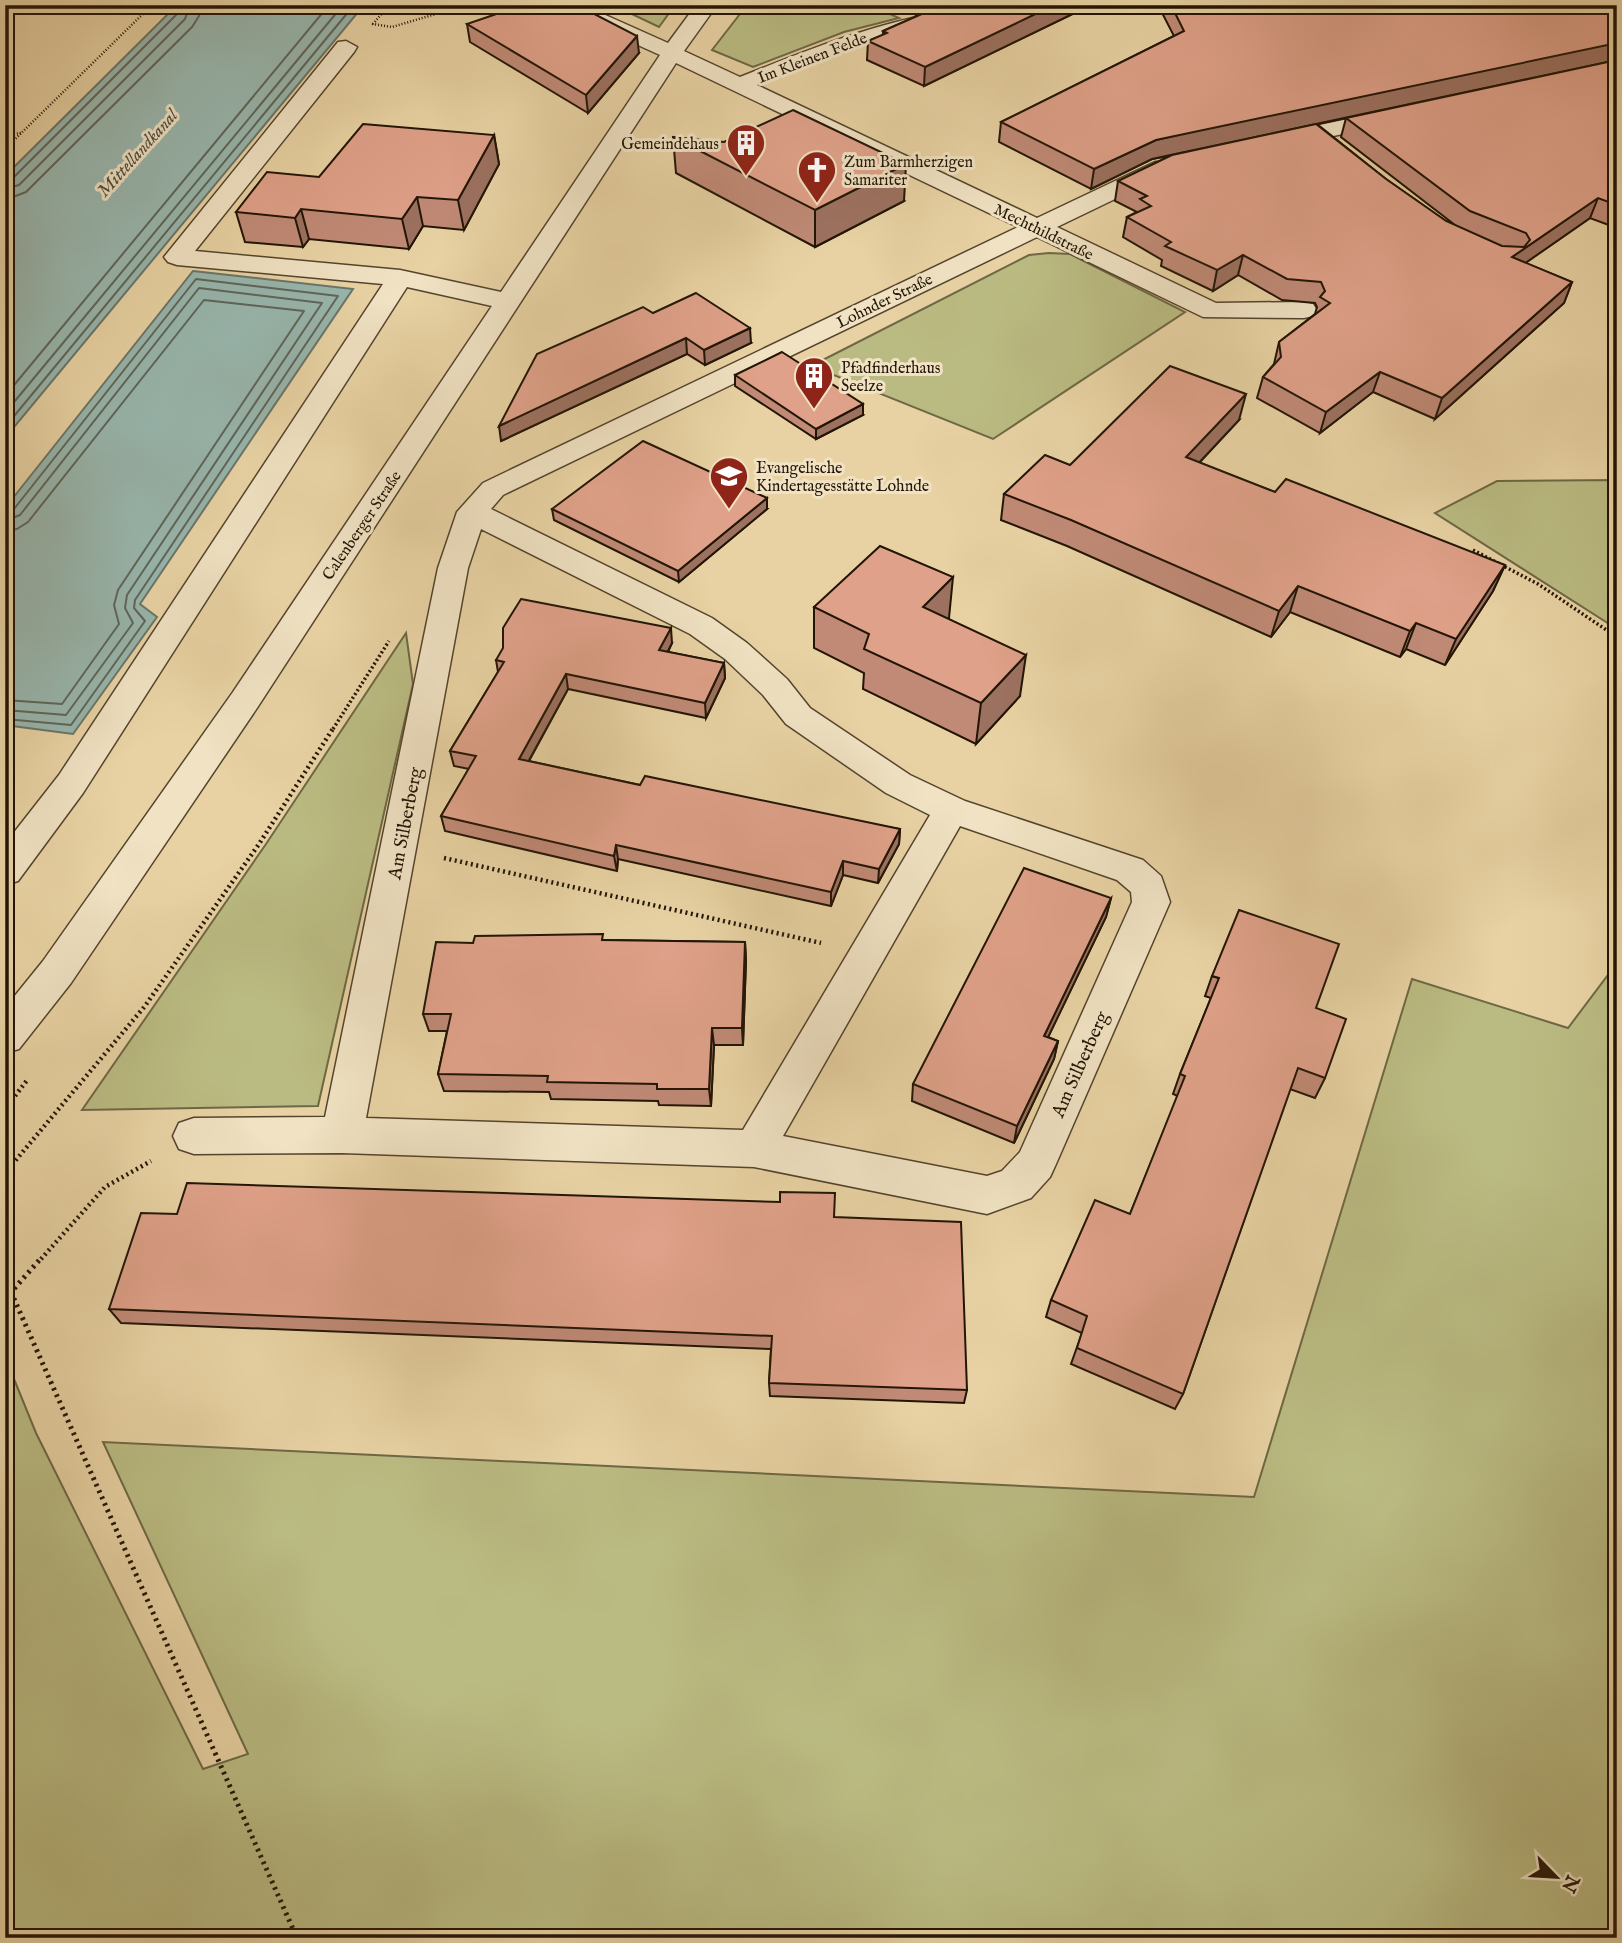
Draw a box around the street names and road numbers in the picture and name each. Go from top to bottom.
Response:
street label: Im Kleinen Felde [755,29,870,89]
street label: Mechthildstraße [990,200,1096,266]
street label: Lohnder Straße [834,270,936,334]
street label: Calenberger Straße [319,468,407,585]
street label: Am Silberberg [383,765,429,882]
street label: Am Silberberg [1046,1007,1115,1123]

